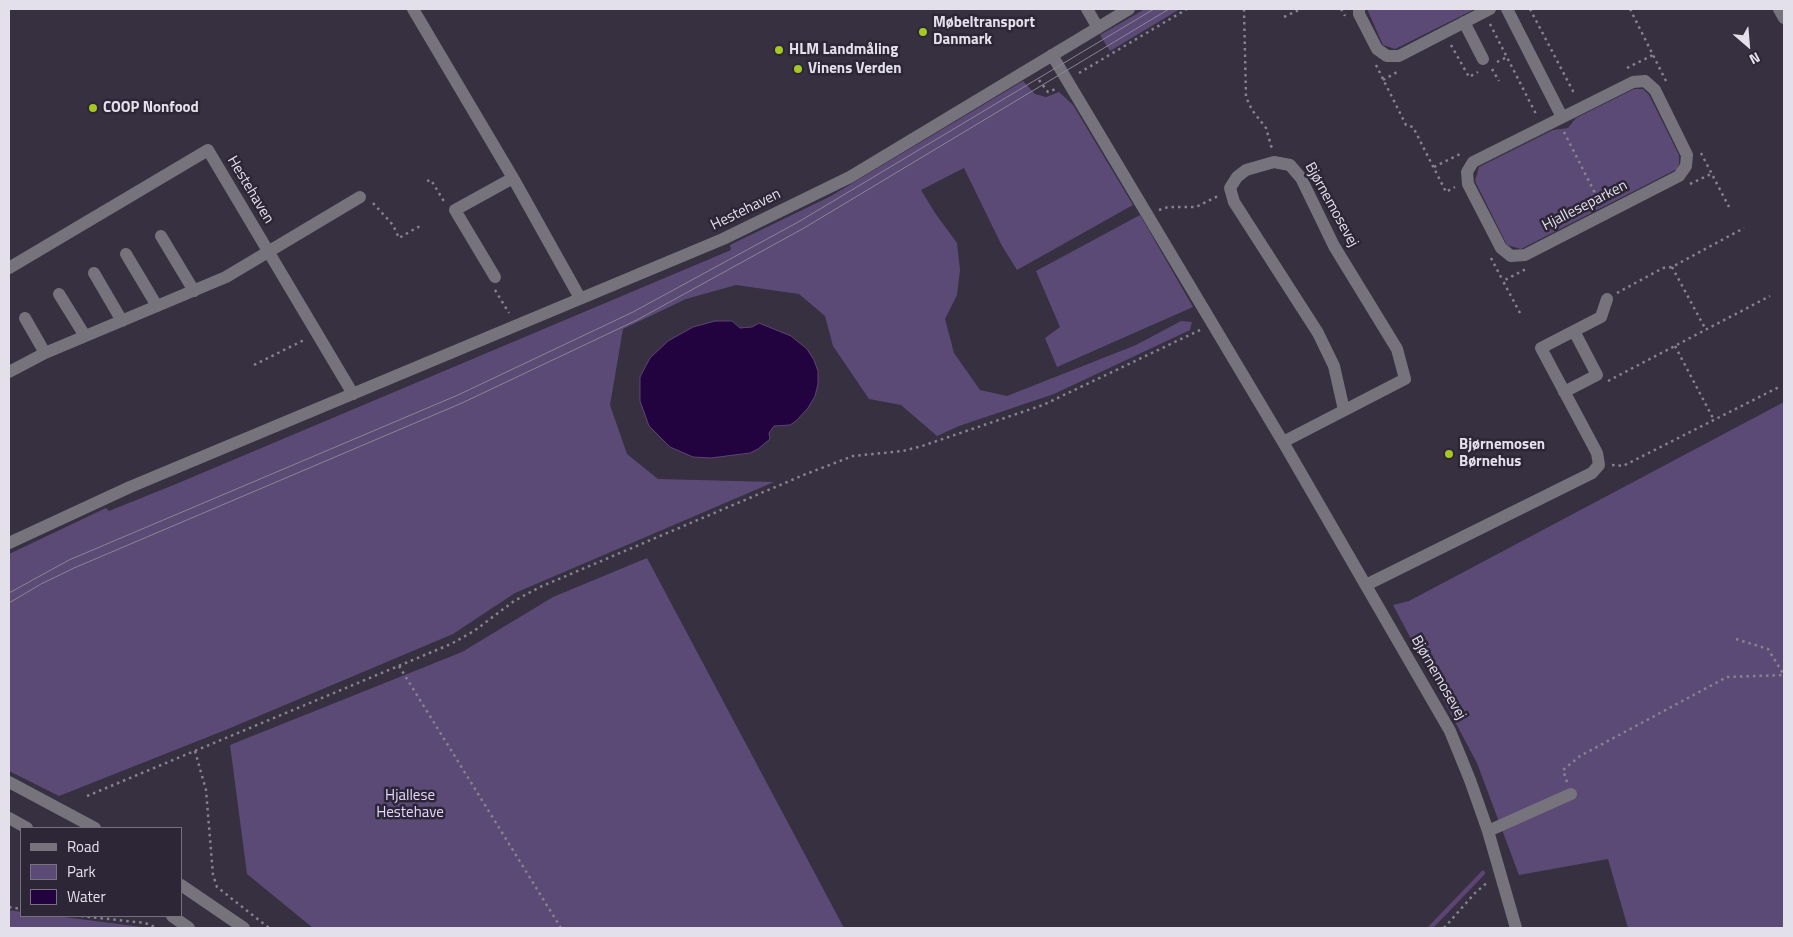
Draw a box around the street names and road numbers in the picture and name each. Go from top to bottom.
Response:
street label: Hestehaven [223,153,277,227]
street label: Bjørnemosevej [1300,159,1362,251]
street label: Hjalleseparken [1539,177,1631,235]
street label: Hestehaven [708,185,784,235]
street label: Bjørnemosevej [1407,633,1469,723]

